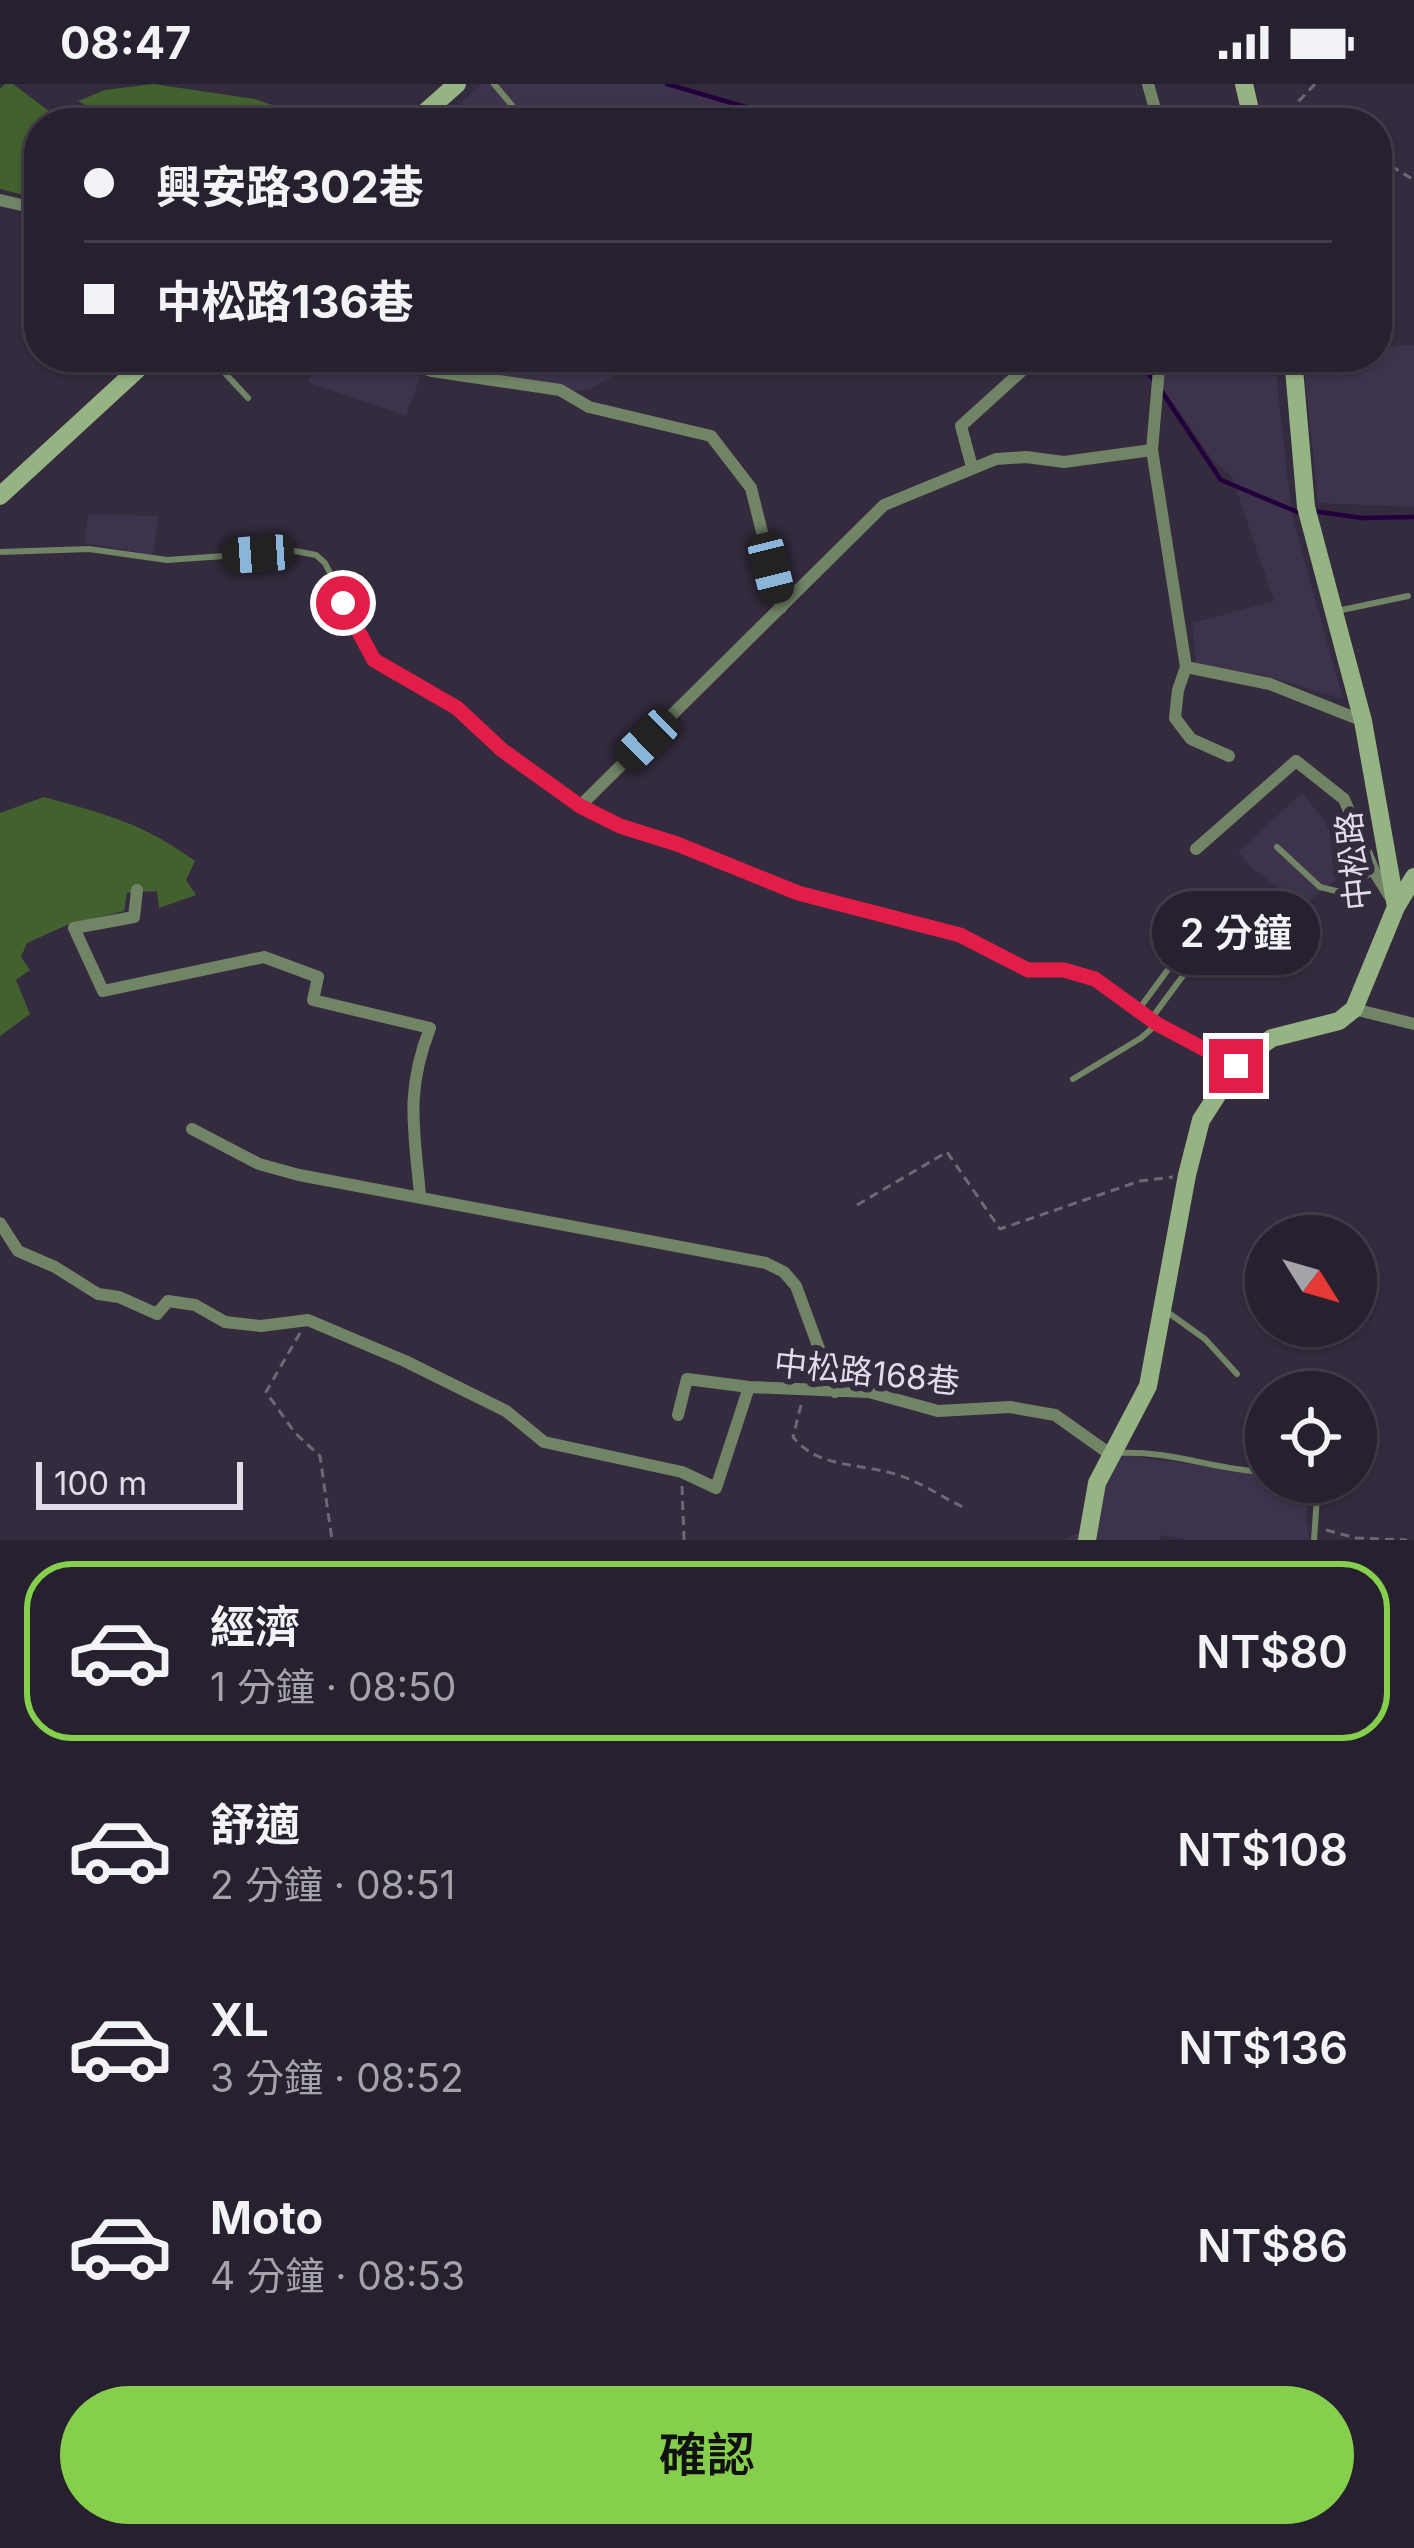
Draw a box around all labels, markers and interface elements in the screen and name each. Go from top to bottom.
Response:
text: 08:47 [60,15,191,70]
text: 興安路302巷 [156,159,424,214]
text: 中松路136巷 [156,274,414,329]
car [745,529,797,607]
car [221,534,295,574]
route start [316,576,370,630]
car [609,702,685,778]
street label: 中松路 [1328,810,1378,912]
callout: 2 分鐘 [1152,892,1320,976]
text: 2 分鐘 [1180,909,1292,956]
route end [1209,1039,1263,1093]
north arrow [1245,1215,1377,1347]
map controls [1245,1215,1377,1503]
street label: 中松路168巷 [772,1342,962,1402]
button: locate [1245,1371,1377,1503]
scale bar [36,1456,243,1509]
text: 100 m [54,1463,147,1503]
icon: car [66,1597,174,1705]
text: 經濟 [210,1599,300,1654]
text: NT$80 [1196,1624,1348,1679]
text: 1 分鐘 · 08:50 [210,1663,456,1710]
icon: car [66,1795,174,1903]
text: 舒適 [210,1797,300,1852]
text: NT$108 [1177,1822,1348,1877]
text: 2 分鐘 · 08:51 [210,1861,455,1908]
text: XL [210,1992,269,2047]
icon: car [66,1993,174,2101]
text: NT$136 [1178,2020,1348,2075]
text: 3 分鐘 · 08:52 [210,2054,464,2101]
text: Moto [210,2190,323,2245]
icon: car [66,2191,174,2299]
text: NT$86 [1197,2218,1348,2273]
text: 4 分鐘 · 08:53 [210,2252,465,2299]
button: 確認 [60,2386,1354,2524]

